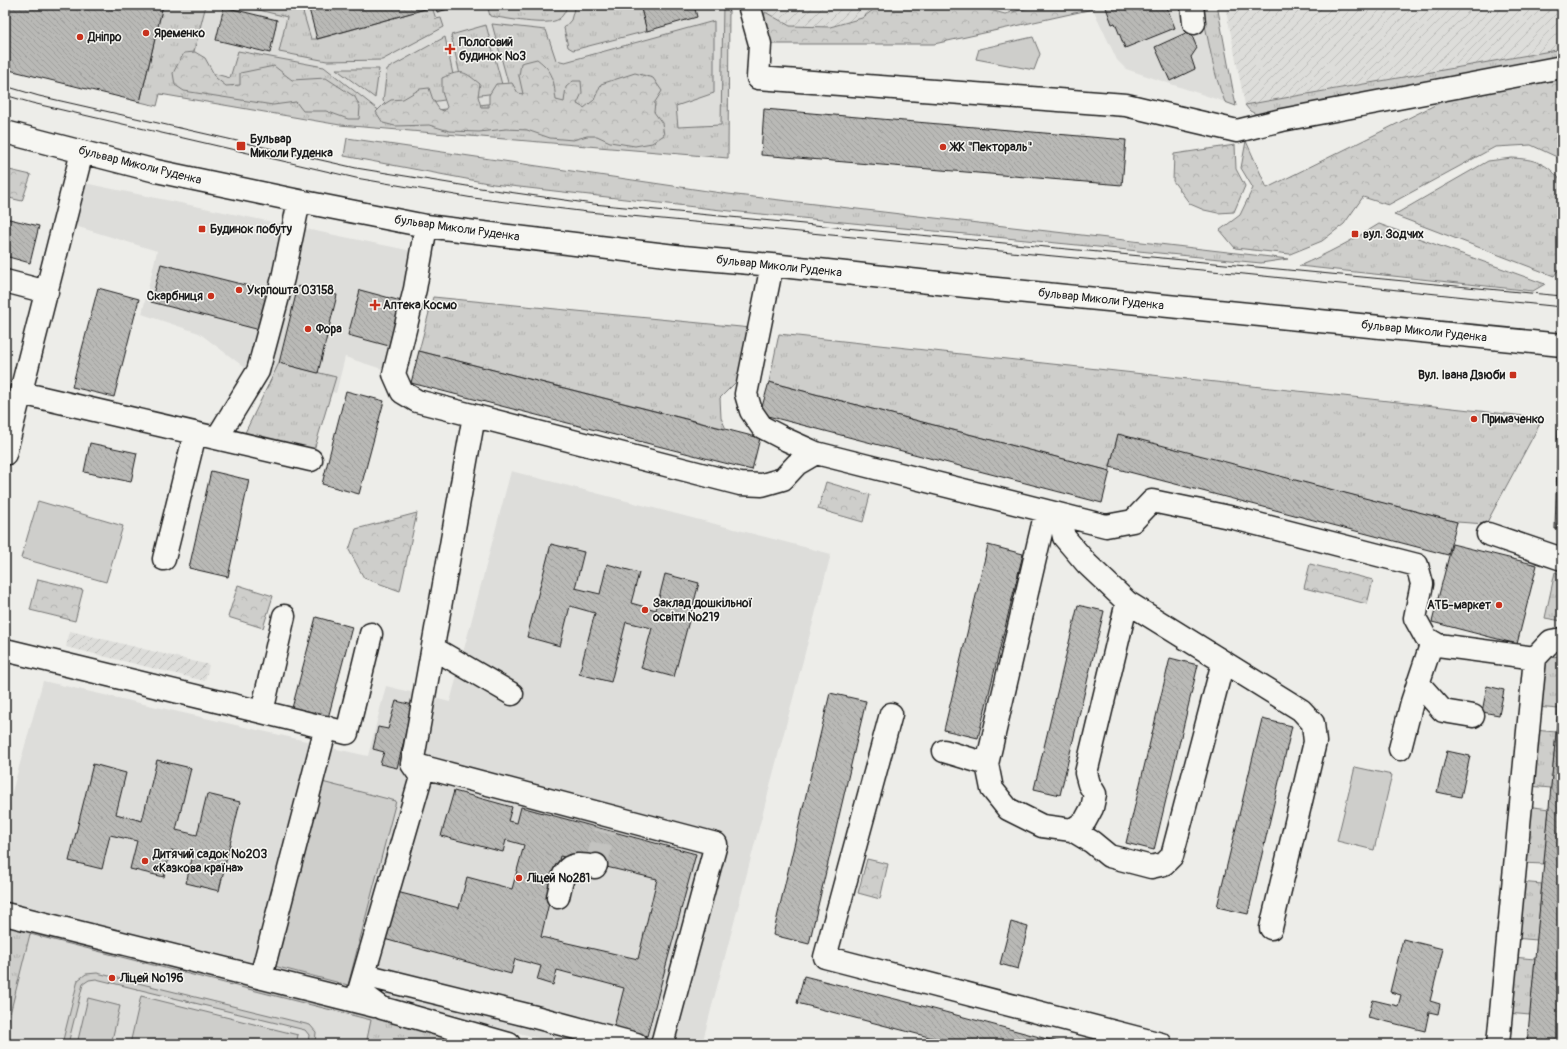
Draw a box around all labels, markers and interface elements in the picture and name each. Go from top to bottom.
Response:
place label: Яременко [154,26,206,41]
marker: Яременко [141,28,151,38]
place label: Дніпро [87,30,122,45]
marker: Дніпро [75,32,85,42]
place label: Пологовий будинок №3 [459,35,526,64]
marker: Пологовий будинок №3 [444,43,456,55]
place label: Бульвар Миколи Руденка [250,132,333,161]
marker: Бульвар Миколи Руденка [235,140,247,152]
place label: ЖК "Пектораль" [949,140,1032,155]
marker: ЖК "Пектораль" [938,142,948,152]
street label: бульвар Миколи Руденка [77,143,203,188]
street label: бульвар Миколи Руденка [393,212,521,245]
place label: Будинок побуту [210,222,293,237]
marker: Будинок побуту [197,224,207,234]
place label: вул. Зодчих [1363,227,1424,242]
marker: вул. Зодчих [1350,229,1360,239]
street label: бульвар Миколи Руденка [715,252,843,281]
place label: Укрпошта 03158 [247,283,333,298]
marker: Укрпошта 03158 [234,285,244,295]
street label: бульвар Миколи Руденка [1037,285,1165,314]
place label: Скарбниця [147,289,203,304]
marker: Скарбниця [206,291,216,301]
place label: Аптека Космо [383,298,458,313]
marker: Аптека Космо [370,300,380,310]
street label: бульвар Миколи Руденка [1360,317,1488,346]
place label: Фора [315,322,342,337]
marker: Фора [303,324,313,334]
place label: Вул. Івана Дзюби [1418,368,1506,383]
marker: Вул. Івана Дзюби [1508,370,1518,380]
place label: Примаченко [1482,412,1545,427]
marker: Примаченко [1469,414,1479,424]
place label: Заклад дошкільної освіти №219 [652,596,752,625]
place label: АТБ-маркет [1427,598,1492,613]
marker: АТБ-маркет [1494,600,1504,610]
marker: Заклад дошкільної освіти №219 [640,605,650,615]
place label: Дитячий садок №203 «Казкова країна» [152,847,268,876]
marker: Дитячий садок №203 «Казкова країна» [140,856,150,866]
place label: Ліцей №281 [526,871,590,886]
marker: Ліцей №281 [514,873,524,883]
place label: Ліцей №196 [119,971,184,986]
marker: Ліцей №196 [107,973,117,983]

